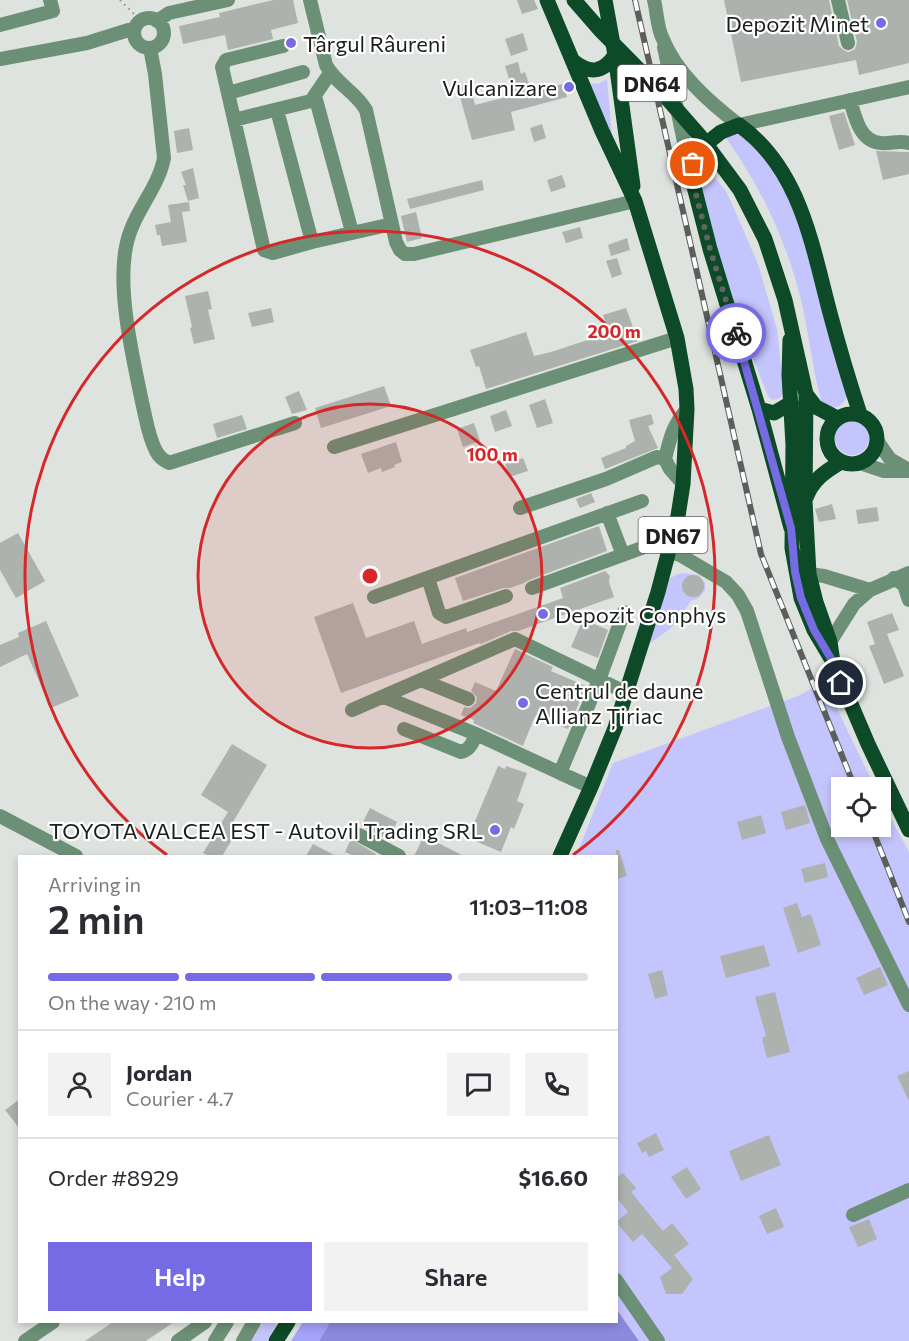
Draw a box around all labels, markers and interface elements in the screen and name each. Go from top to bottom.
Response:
place label: Depozit Minet [725,10,869,37]
marker: Depozit Minet [874,16,888,30]
place label: Târgul Râureni [303,30,446,57]
marker: Târgul Râureni [284,36,298,50]
road number: DN64 [618,65,686,101]
place label: Vulcanizare [442,74,557,101]
marker: Vulcanizare [562,80,576,94]
pin [667,138,718,189]
icon: bag [676,147,709,180]
courier [706,303,766,363]
icon: bike [720,317,753,350]
text: 200 m [587,320,641,342]
text: 100 m [466,443,518,465]
road number: DN67 [638,517,708,553]
centre of rings [360,566,380,586]
place label: Depozit Conphys [555,601,726,628]
marker: Depozit Conphys [536,607,550,621]
pin [815,657,866,708]
icon: home [824,666,857,699]
place label: Centrul de daune Allianz Țiriac [535,677,703,730]
marker: Centrul de daune Allianz Țiriac [516,696,530,710]
map controls [831,777,891,837]
button: locate [831,777,891,837]
place label: TOYOTA VALCEA EST - Autovil Trading SRL [49,817,483,844]
marker: TOYOTA VALCEA EST - Autovil Trading SRL [488,823,502,837]
text: Arriving in [48,872,141,896]
text: 11:03–11:08 [469,893,588,920]
text: 2 min [48,894,145,942]
text: On the way · 210 m [48,990,216,1014]
button: person [48,1053,111,1116]
button: chat [447,1053,510,1116]
button: phone [525,1053,588,1116]
text: Jordan [126,1059,192,1086]
text: Courier · 4.7 [126,1086,234,1110]
text: Order #8929 [48,1164,179,1191]
text: $16.60 [518,1164,588,1191]
button: Help [48,1242,312,1311]
button: Share [324,1242,588,1311]

